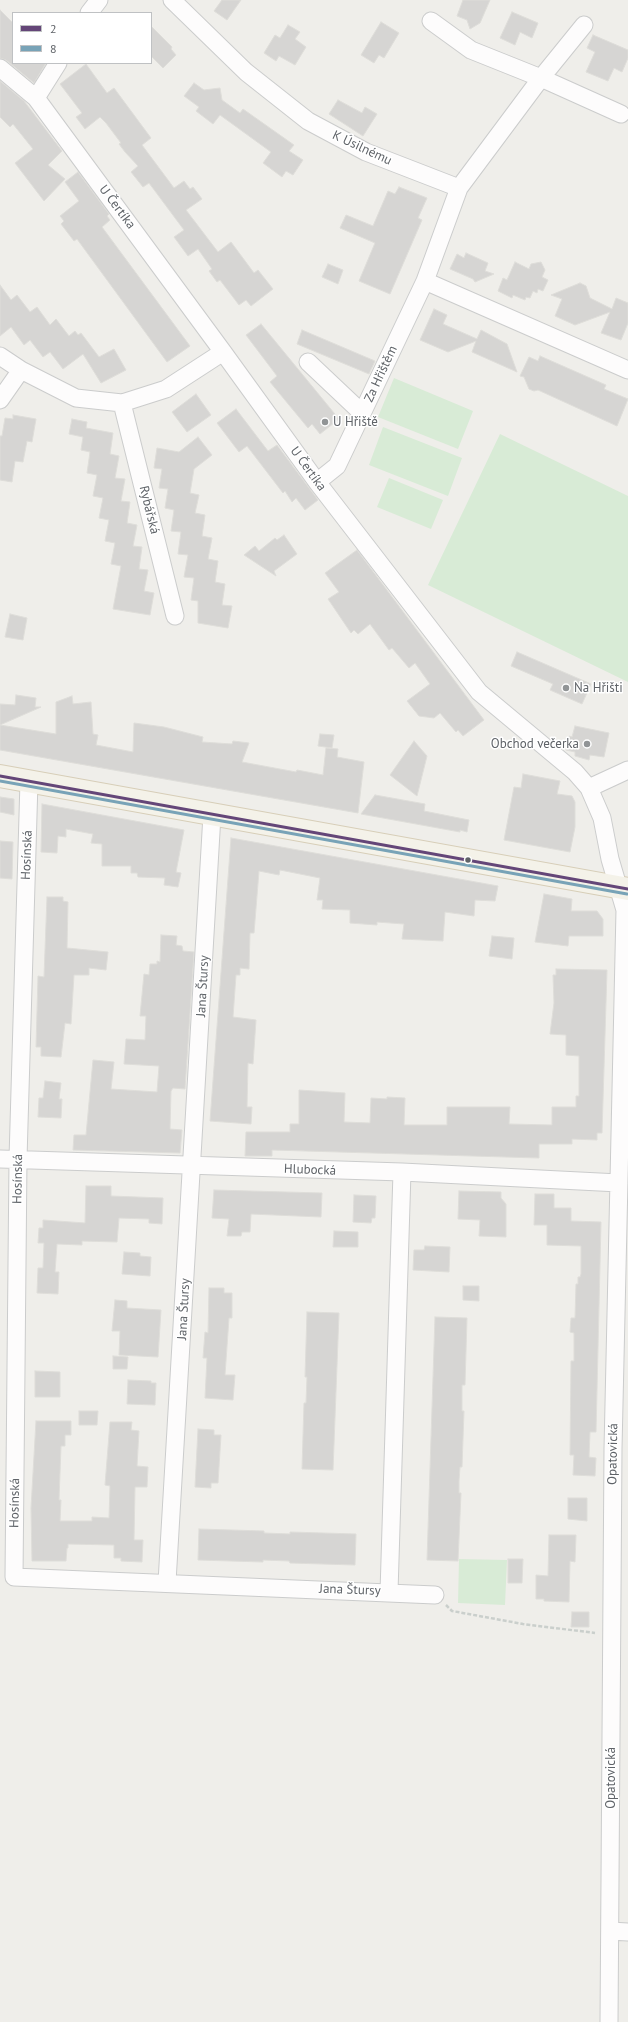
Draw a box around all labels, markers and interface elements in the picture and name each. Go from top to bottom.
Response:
legend [12,12,152,64]
text: 2 [50,21,57,36]
text: 8 [50,41,57,56]
street label: K Úsilnému [330,127,394,169]
street label: U Čertíka [95,182,139,232]
street label: Za Hřištěm [361,343,401,405]
place label: U Hřiště [333,414,378,430]
marker: U Hřiště [320,417,330,427]
street label: U Čertíka [287,444,329,494]
street label: Rybářská [135,484,163,536]
place label: Na Hřišti [574,680,623,696]
marker: Na Hřišti [561,683,571,693]
place label: Obchod večerka [491,736,579,752]
marker: Obchod večerka [582,739,592,749]
street label: Hosínská [18,830,36,880]
unlabelled marker [463,855,473,865]
street label: Jana Štursy [194,955,212,1017]
street label: Hosínská [10,1154,26,1204]
street label: Hlubocká [284,1161,336,1179]
street label: Jana Štursy [175,1278,193,1340]
street label: Opatovická [605,1423,621,1485]
street label: Hosínská [7,1478,23,1528]
street label: Jana Štursy [319,1581,381,1599]
street label: Opatovická [603,1747,619,1809]

